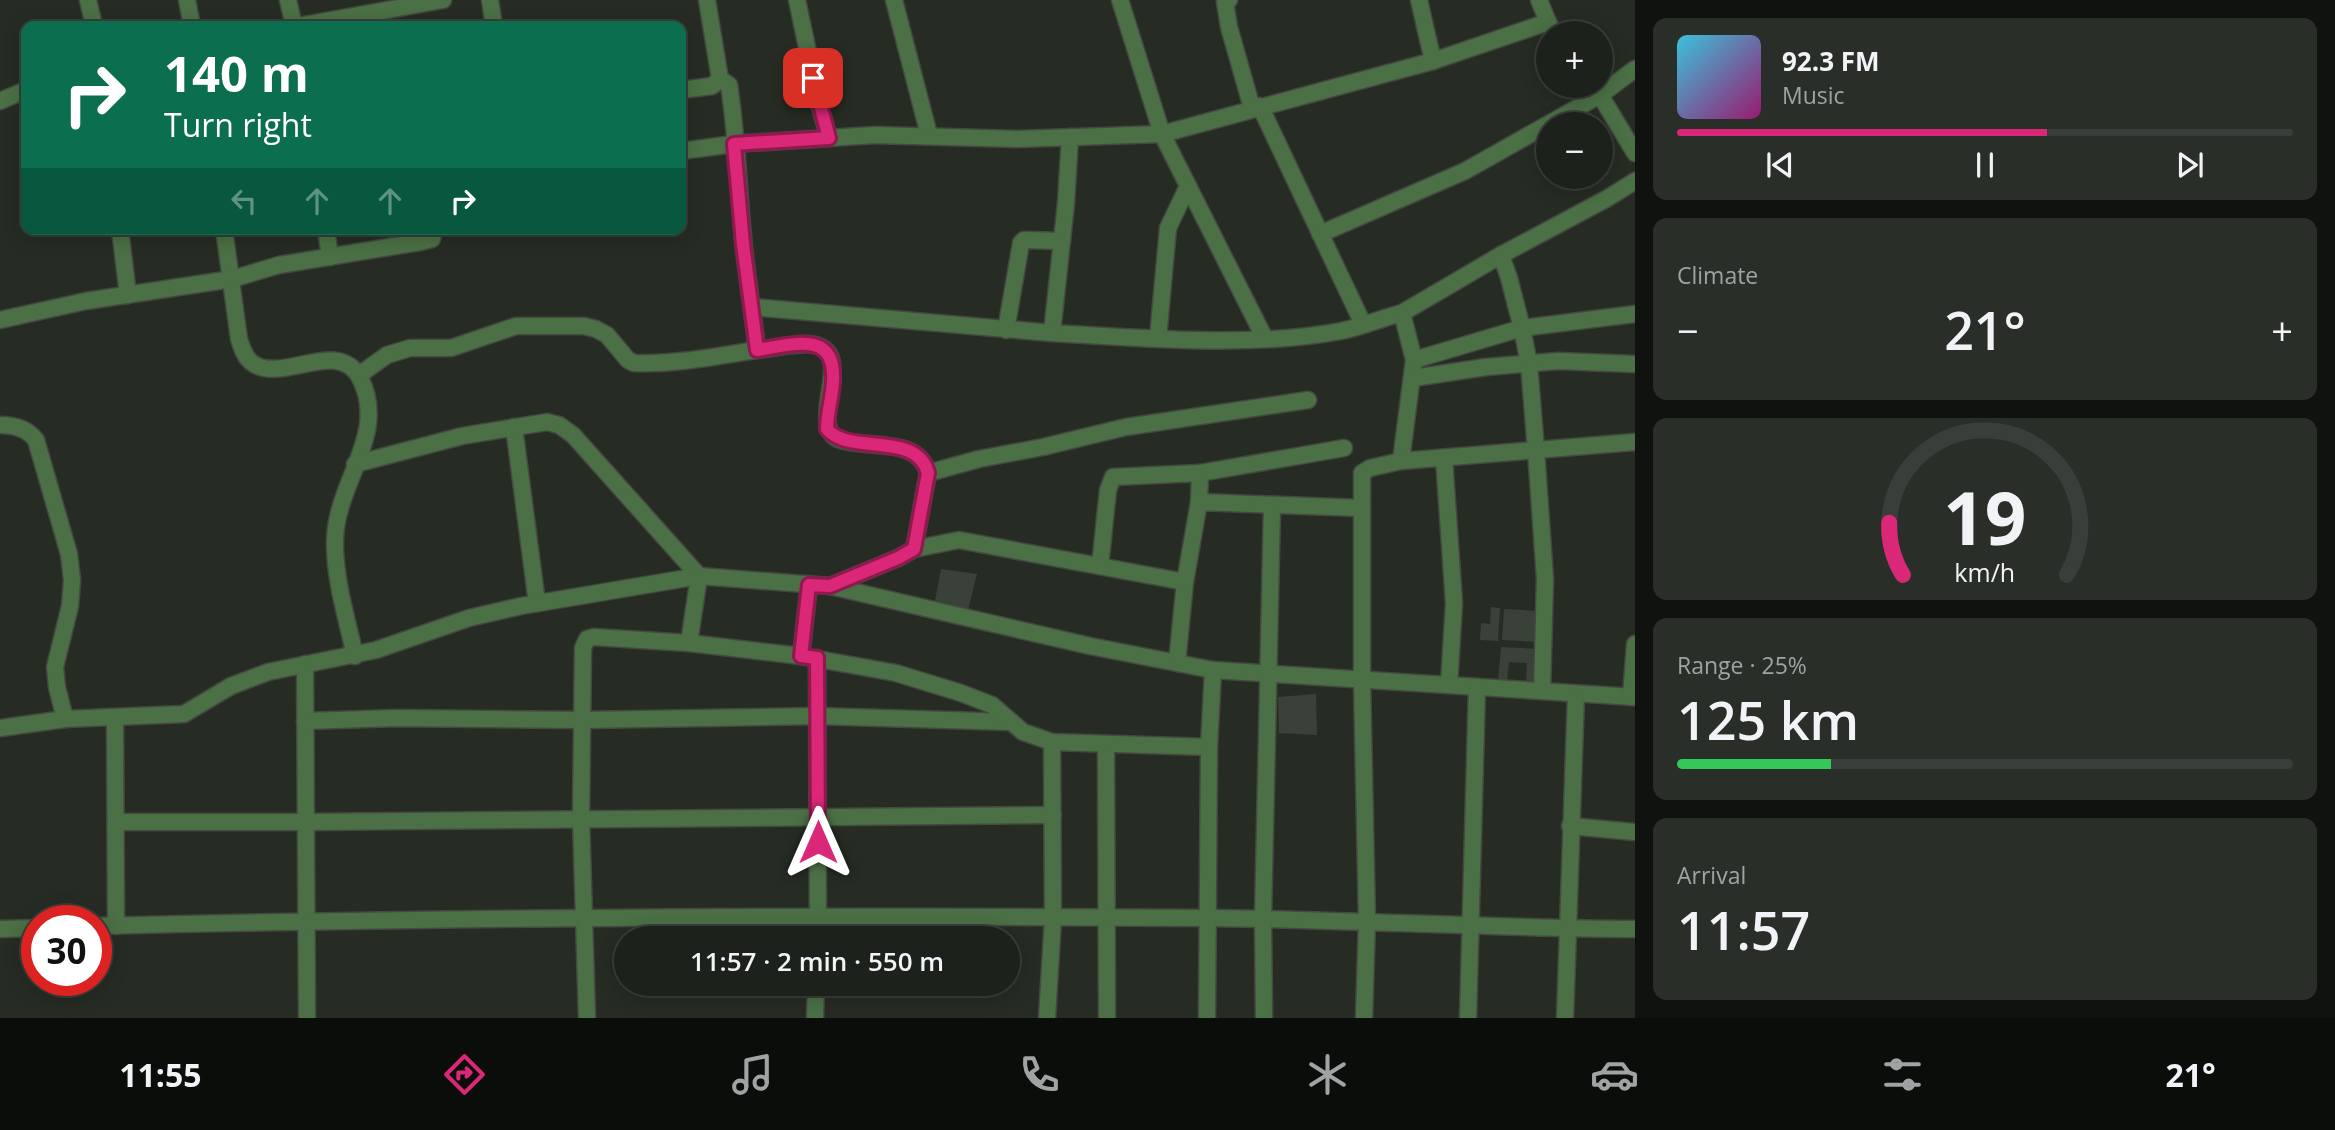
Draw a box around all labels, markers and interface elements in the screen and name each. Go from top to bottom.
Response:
map controls [1536,21,1613,189]
button: + [1536,21,1613,98]
text: 140 m [164,40,309,106]
text: 92.3 FM [1782,43,1880,79]
pin [783,48,843,108]
icon: right [49,49,140,140]
icon: arrive [794,59,832,97]
text: Music [1782,79,1845,111]
text: Turn right [164,103,312,146]
button: − [1536,112,1613,189]
icon: previous [1761,146,1799,184]
icon: pause [1966,146,2004,184]
icon: next [2171,146,2209,184]
icon: left [225,182,263,220]
icon: ahead [298,182,336,220]
icon: ahead [371,182,409,220]
icon: right [444,182,482,220]
text: Climate [1677,259,1758,291]
text: 21° [1944,294,2026,365]
text: − [1677,304,1699,356]
text: + [2271,304,2293,356]
text: 19 [1943,467,2027,566]
text: km/h [1955,555,2015,589]
text: Range · 25% [1677,649,1807,681]
text: 125 km [1677,684,1859,755]
position arrow [781,805,855,879]
text: Arrival [1677,859,1746,891]
text: 11:57 [1677,894,1810,965]
speed limit sign: 30 [21,905,112,996]
text: 11:57 · 2 min · 550 m [690,943,944,979]
icon: directions [440,1050,489,1099]
icon: music [728,1050,777,1099]
icon: phone [1015,1050,1064,1099]
icon: climate [1303,1050,1352,1099]
icon: car [1590,1050,1639,1099]
icon: filters [1878,1050,1927,1099]
text: 11:55 [119,1053,202,1096]
text: 21° [2165,1053,2216,1096]

